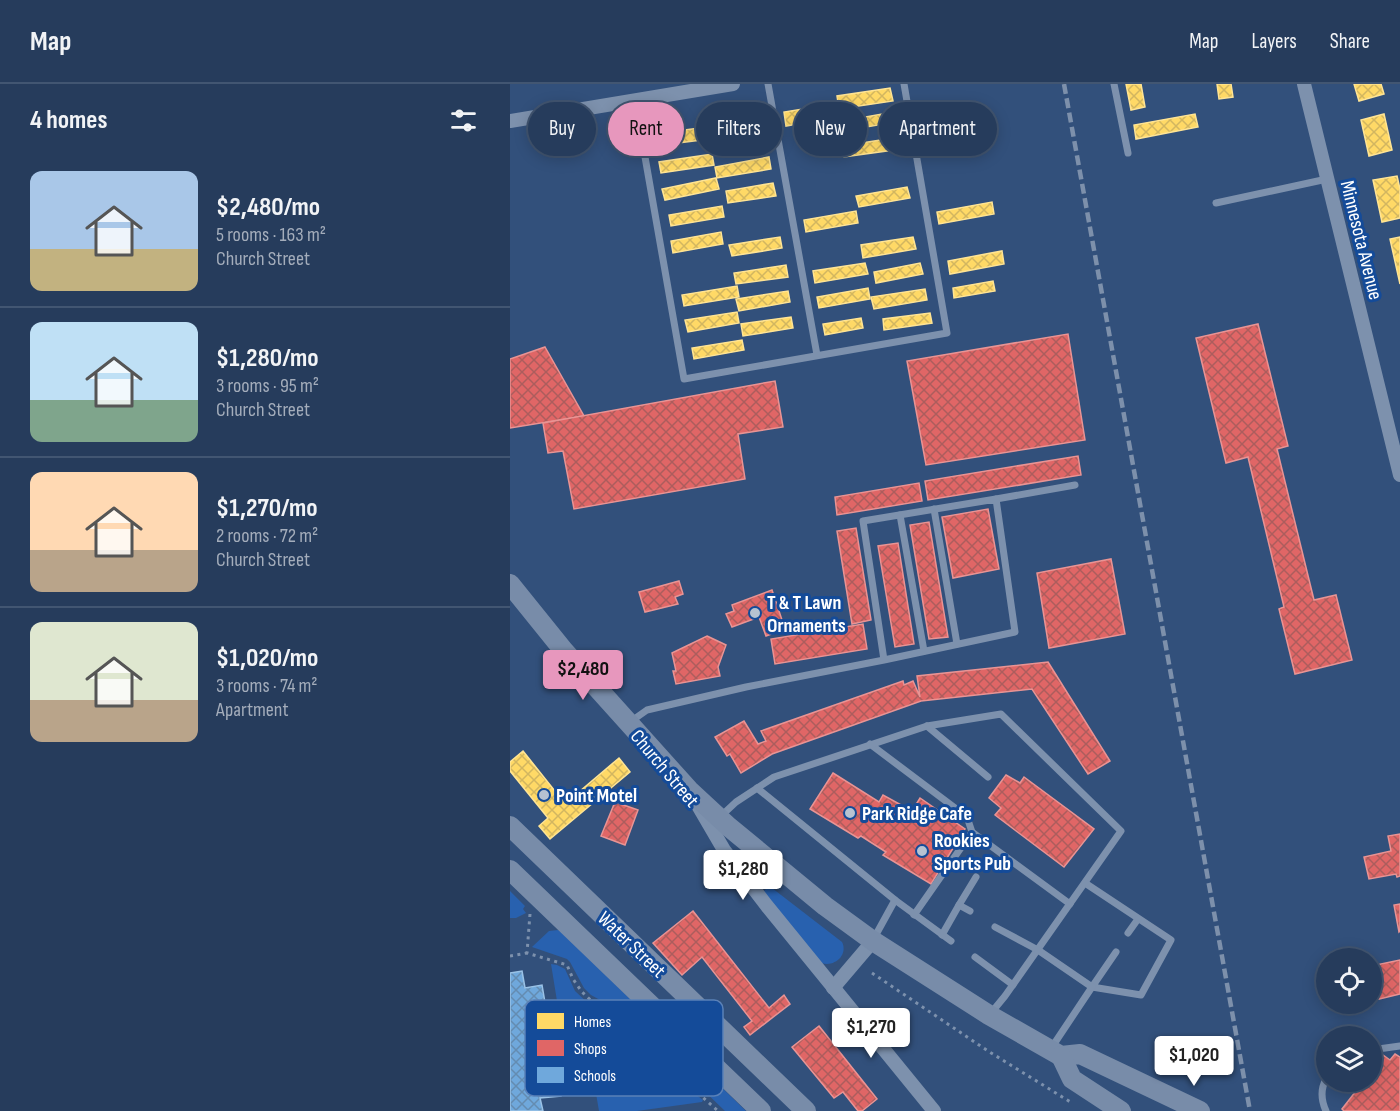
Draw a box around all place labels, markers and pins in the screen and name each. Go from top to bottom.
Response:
place label: T & T Lawn Ornaments [767,591,846,638]
marker: T & T Lawn Ornaments [748,606,762,620]
pin: $2,480 [534,650,632,701]
place label: Point Motel [556,784,637,808]
marker: Point Motel [537,788,551,802]
place label: Park Ridge Cafe [862,802,972,826]
marker: Park Ridge Cafe [843,806,857,820]
place label: Rookies Sports Pub [934,829,1011,876]
marker: Rookies Sports Pub [915,844,929,858]
pin: $1,280 [694,850,792,901]
pin: $1,270 [822,1008,920,1059]
pin: $1,020 [1145,1036,1243,1087]

